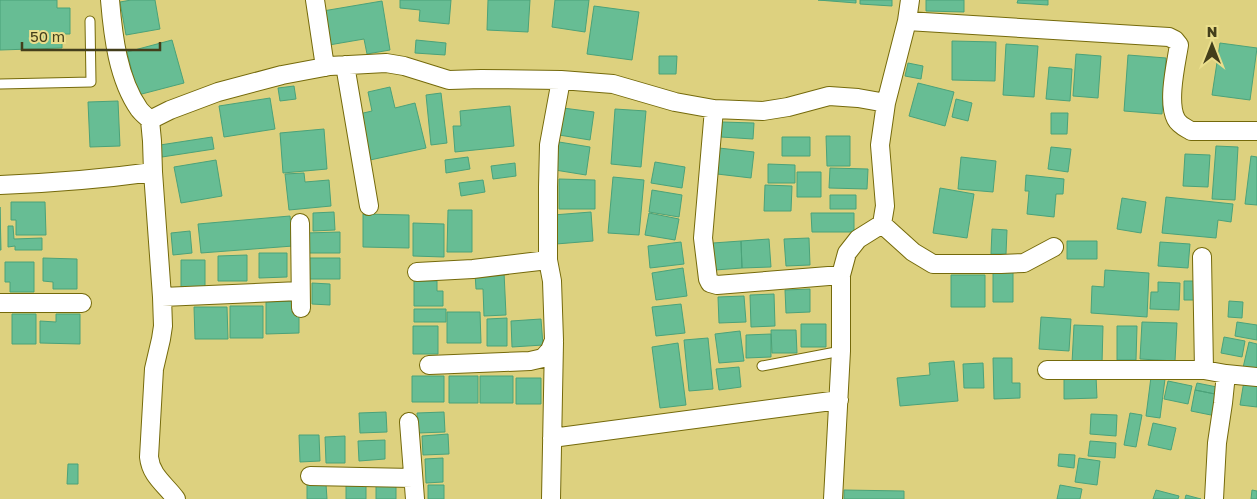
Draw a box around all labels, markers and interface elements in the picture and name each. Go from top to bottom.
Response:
scale bar [22,20,160,52]
north arrow [1187,20,1237,70]
text: N [1207,23,1217,40]
text: 50 m [30,27,65,45]

